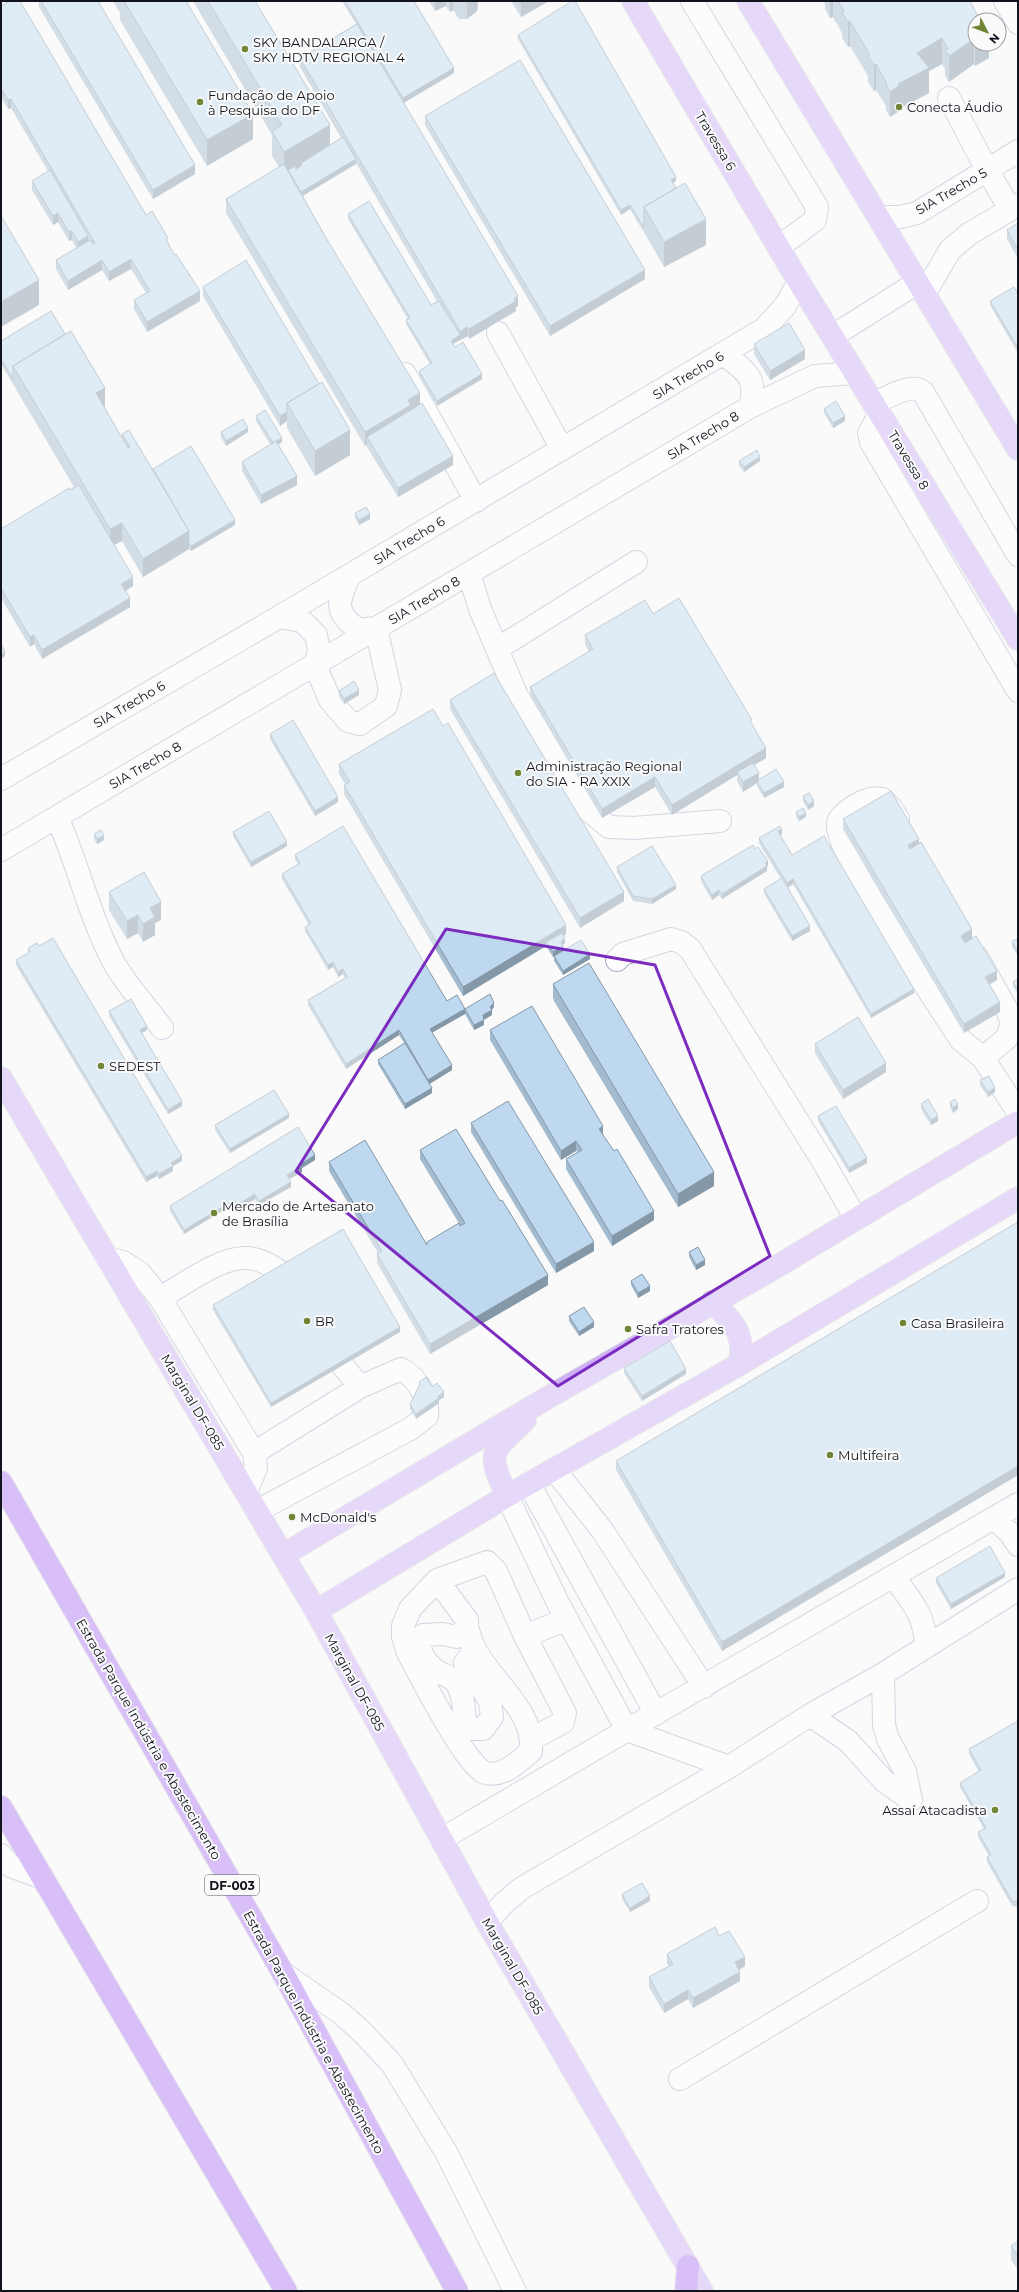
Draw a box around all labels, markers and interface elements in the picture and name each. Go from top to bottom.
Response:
north arrow [967,12,1007,52]
text: N [986,31,1003,47]
place label: SKY BANDALARGA / SKY HDTV REGIONAL 4 [253,34,405,65]
marker: SKY BANDALARGA / SKY HDTV REGIONAL 4 [240,44,250,54]
place label: Fundação de Apoio à Pesquisa do DF [208,87,335,118]
marker: Fundação de Apoio à Pesquisa do DF [195,97,205,107]
place label: Conecta Áudio [907,99,1003,115]
marker: Conecta Áudio [894,102,904,112]
street label: Travessa 6 [692,109,740,173]
street label: SIA Trecho 5 [912,164,990,218]
street label: SIA Trecho 6 [649,347,727,403]
street label: SIA Trecho 8 [664,407,742,463]
street label: Travessa 8 [885,427,933,493]
street label: SIA Trecho 6 [370,512,448,568]
street label: SIA Trecho 8 [385,572,463,628]
street label: SIA Trecho 6 [90,677,168,731]
street label: SIA Trecho 8 [106,738,184,792]
place label: Administração Regional do SIA - RA XXIX [526,758,682,789]
marker: Administração Regional do SIA - RA XXIX [513,768,523,778]
place label: SEDEST [109,1058,161,1074]
marker: SEDEST [96,1061,106,1071]
place label: Mercado de Artesanato de Brasília [222,1198,374,1229]
marker: Mercado de Artesanato de Brasília [209,1208,219,1218]
place label: BR [315,1313,334,1329]
place label: Casa Brasileira [911,1315,1004,1331]
marker: BR [302,1316,312,1326]
marker: Casa Brasileira [898,1318,908,1328]
place label: Safra Tratores [636,1321,724,1337]
marker: Safra Tratores [623,1324,633,1334]
street label: Marginal DF-085 [158,1351,228,1453]
place label: Multifeira [838,1447,899,1463]
marker: Multifeira [825,1450,835,1460]
place label: McDonald's [300,1509,376,1525]
marker: McDonald's [287,1512,297,1522]
street label: Estrada Parque Indústria e Abastecimento [73,1616,225,1862]
street label: Marginal DF-085 [322,1630,388,1734]
place label: Assaí Atacadista [882,1802,987,1818]
marker: Assaí Atacadista [990,1805,1000,1815]
road number: DF-003 [205,1875,259,1895]
street label: Estrada Parque Indústria e Abastecimento [240,1908,388,2156]
street label: Marginal DF-085 [479,1915,547,2017]

